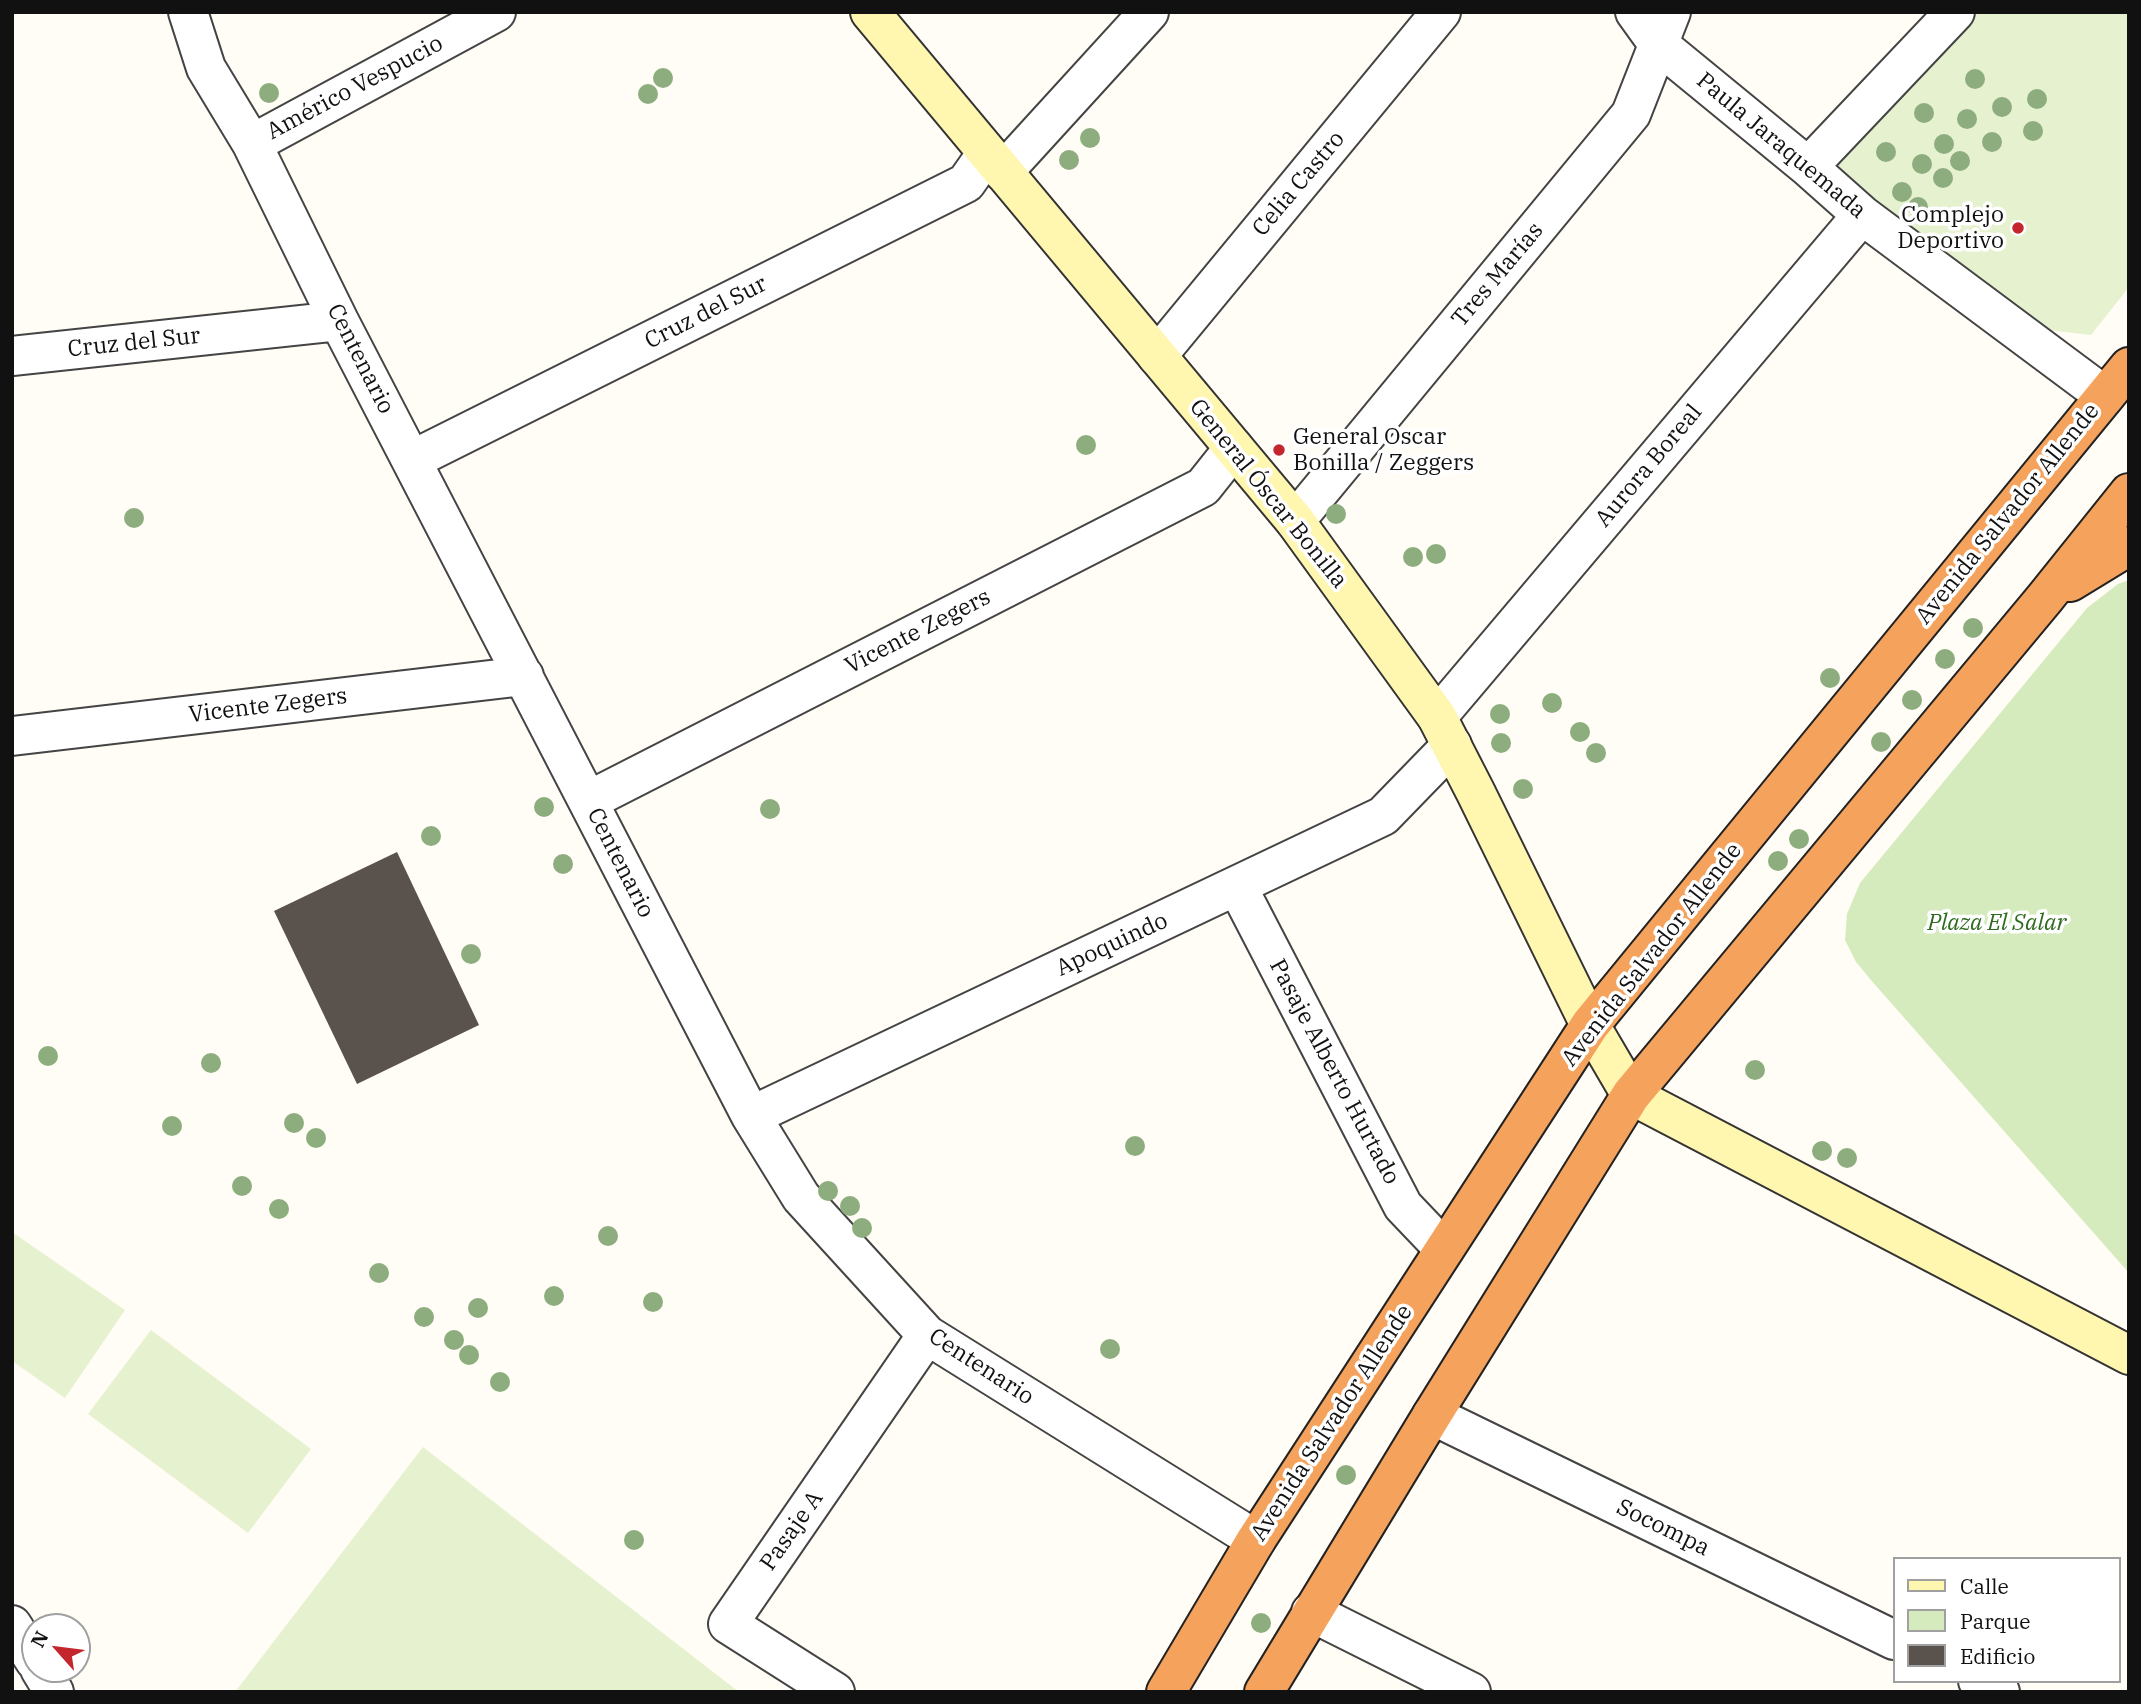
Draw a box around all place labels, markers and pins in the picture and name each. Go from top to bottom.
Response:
place label: Complejo Deportivo [1897,201,2004,255]
marker: Complejo Deportivo [2010,220,2026,236]
place label: General Oscar Bonilla / Zeggers [1293,423,1474,477]
marker: General Oscar Bonilla / Zeggers [1271,442,1287,458]

